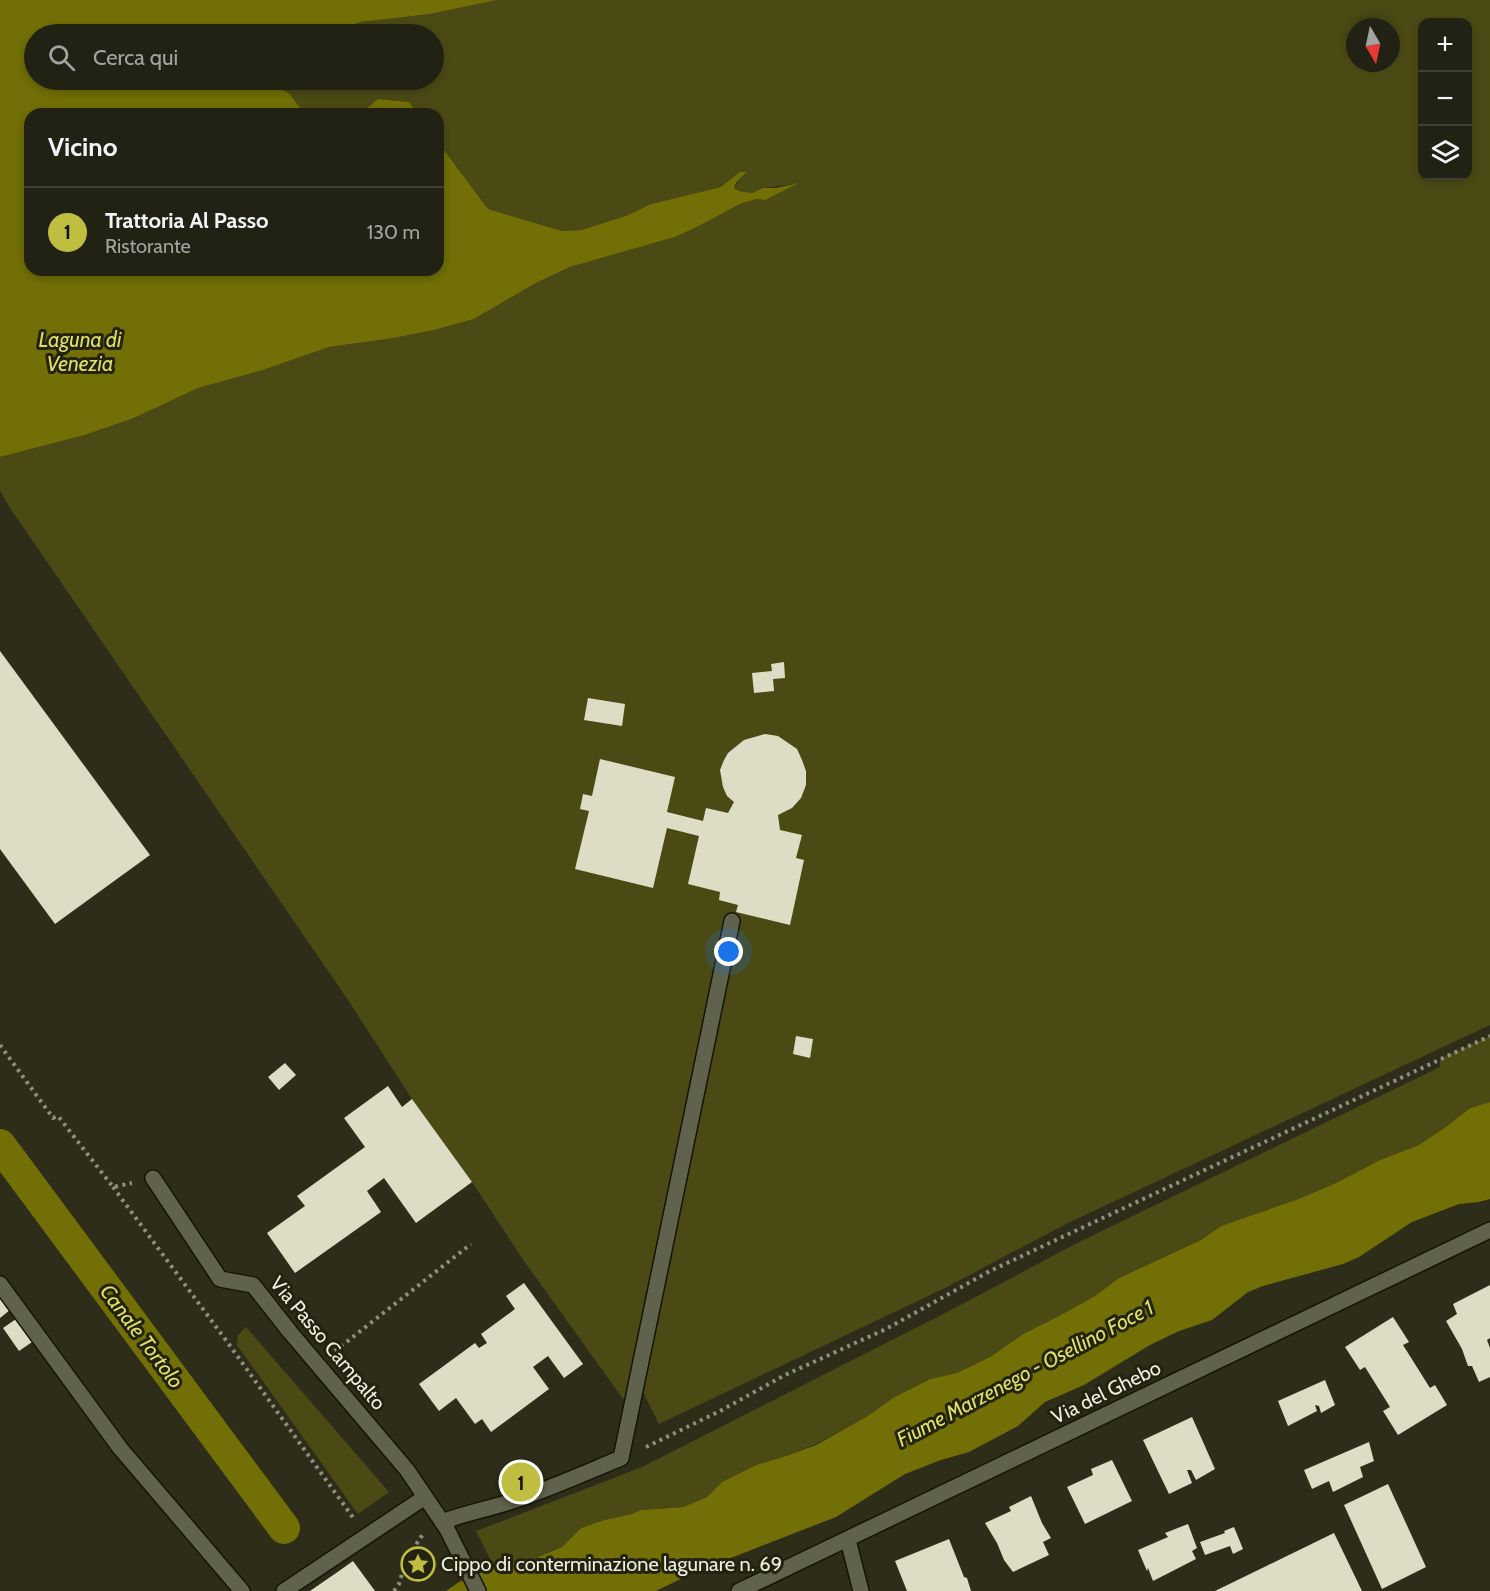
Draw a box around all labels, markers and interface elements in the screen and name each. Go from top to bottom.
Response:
north arrow [1346,18,1400,72]
map controls [1418,18,1472,180]
button: + [1418,18,1472,72]
search box [24,24,444,90]
icon: search [45,41,78,74]
text: Cerca qui [93,44,178,71]
button: − [1418,72,1472,126]
button: layers [1418,126,1472,180]
text: Vicino [48,131,117,163]
text: Trattoria Al Passo [105,207,269,234]
text: 1 [64,220,71,244]
text: 130 m [367,220,420,244]
text: Ristorante [105,234,191,258]
water label: Laguna di Venezia [39,327,122,376]
your location [714,937,743,966]
street label: Via Passo Campalto [265,1271,391,1415]
water label: Canale Tortolo [95,1279,189,1393]
water label: Fiume Marzenego - Osellino Foce 1 [892,1294,1158,1452]
street label: Via del Ghebo [1047,1355,1165,1429]
pin: 1 [502,1460,540,1504]
place icon: Cippo di conterminazione lagunare n. 69 [400,1546,436,1582]
place label: Cippo di conterminazione lagunare n. 69 [441,1552,782,1576]

